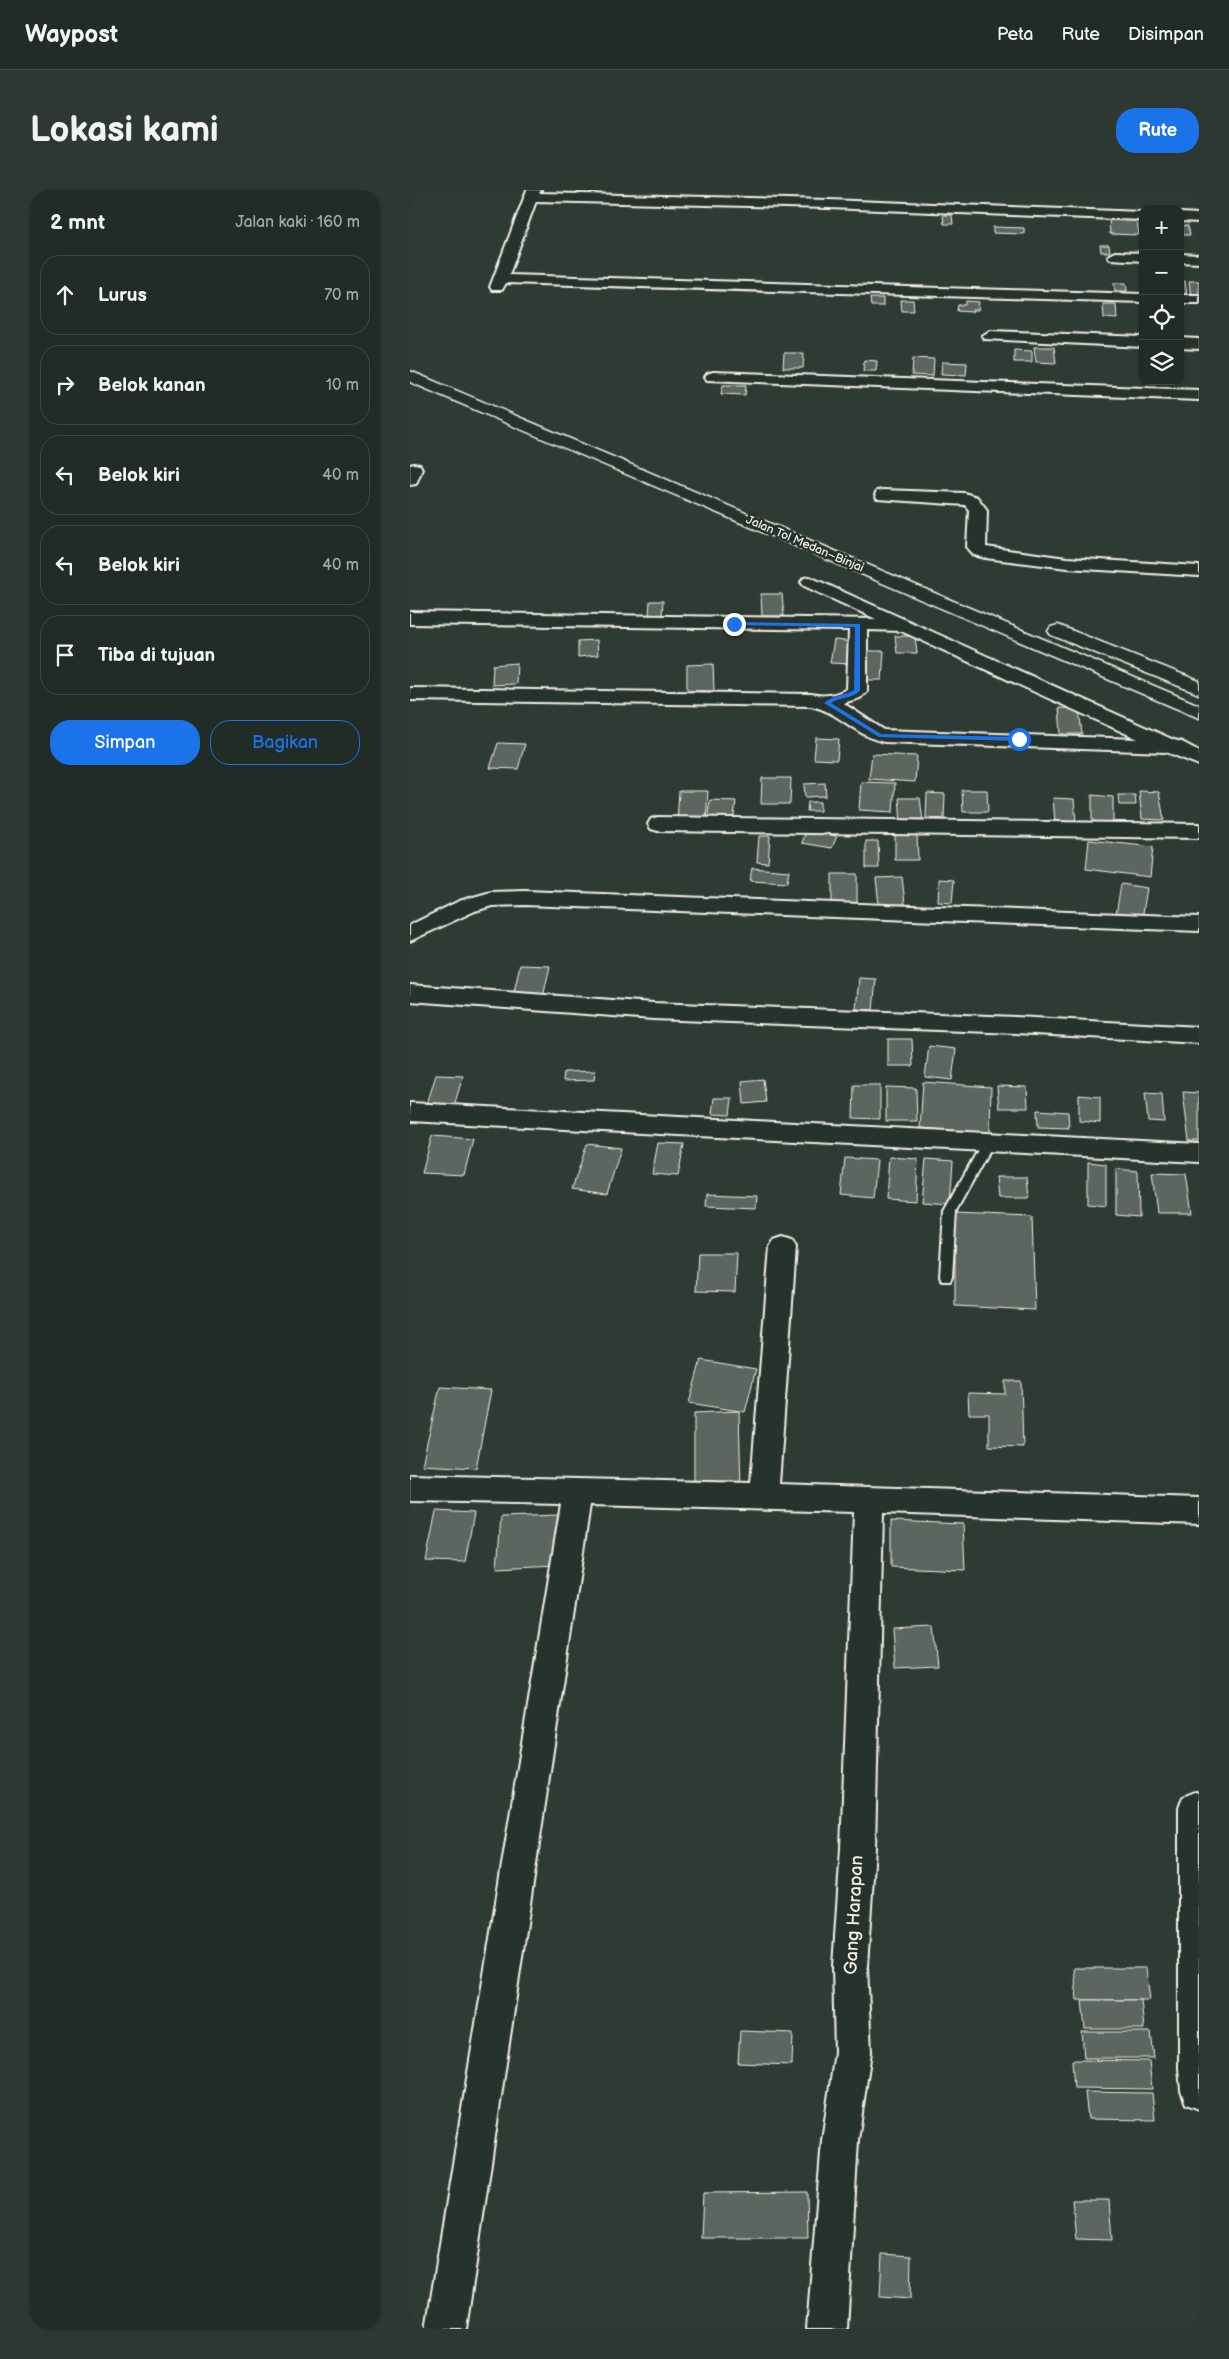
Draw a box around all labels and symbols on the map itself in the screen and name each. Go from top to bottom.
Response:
street label: Jalan Tol Medan–Binjai [744,512,866,576]
route end [723,613,746,636]
route start [1008,728,1031,751]
street label: Gang Harapan [840,1855,868,1975]

